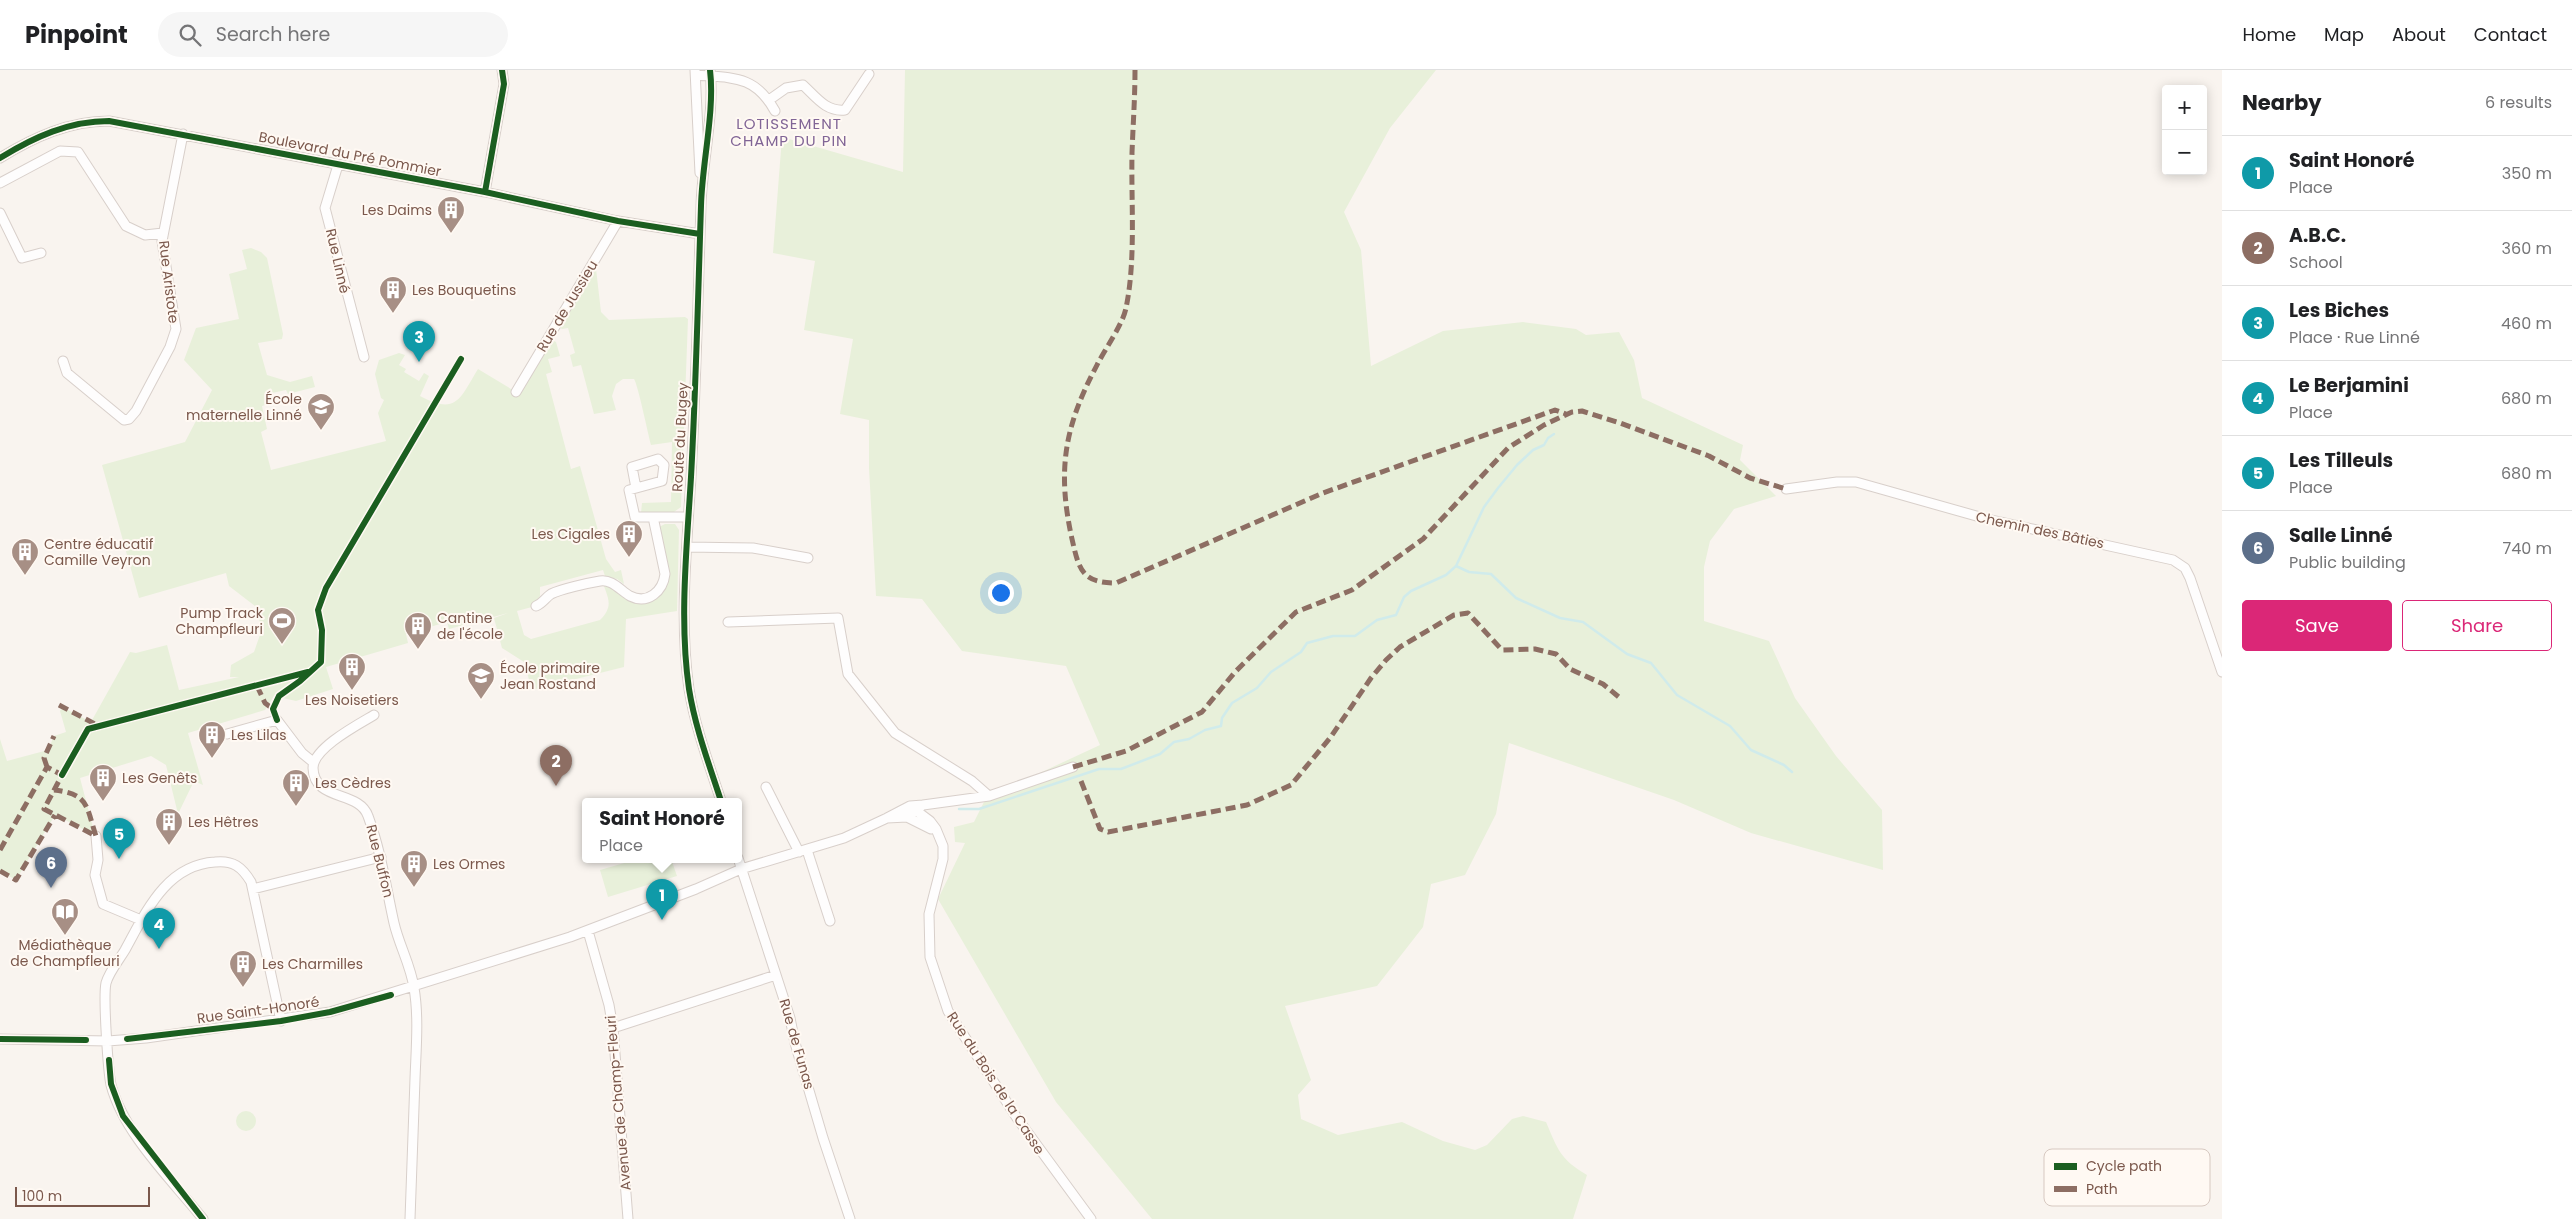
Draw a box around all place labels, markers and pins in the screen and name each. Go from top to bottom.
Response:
building icon: Les Daims [436,195,466,234]
place label: Les Daims [362,200,432,220]
building icon: Les Bouquetins [378,275,408,314]
place label: Les Bouquetins [412,280,516,300]
pin: 3 [403,321,435,362]
place label: École maternelle Linné [186,389,302,425]
school or university icon: École maternelle Linné [306,392,336,431]
building icon: Les Cigales [614,519,644,558]
place label: Les Cigales [532,524,610,544]
place label: Centre éducatif Camille Veyron [44,534,154,570]
building icon: Centre éducatif Camille Veyron [10,537,40,576]
place label: Pump Track Champfleuri [176,603,264,639]
sports icon: Pump Track Champfleuri [267,606,297,645]
place label: Cantine de l'école [437,608,503,644]
building icon: Cantine de l'école [403,611,433,650]
building icon: Les Noisetiers [337,652,367,691]
place label: École primaire Jean Rostand [500,658,600,694]
school or university icon: École primaire Jean Rostand [466,661,496,700]
place label: Les Noisetiers [305,690,399,710]
building icon: Les Lilas [197,720,227,759]
place label: Les Lilas [231,725,286,745]
pin: 2 [540,745,572,786]
building icon: Les Genêts [88,763,118,802]
place label: Les Genêts [122,768,197,788]
building icon: Les Cèdres [281,768,311,807]
place label: Les Cèdres [315,773,391,793]
building icon: Les Hêtres [154,807,184,846]
place label: Les Hêtres [188,812,258,832]
pin: 5 [103,818,135,859]
pin: 6 [35,847,67,888]
building icon: Les Ormes [399,849,429,888]
place label: Les Ormes [433,854,505,874]
pin: 1 [646,879,678,920]
library icon: Médiathèque de Champfleuri [50,897,80,936]
pin: 4 [143,908,175,949]
place label: Médiathèque de Champfleuri [10,935,120,971]
building icon: Les Charmilles [228,949,258,988]
place label: Les Charmilles [262,954,363,974]

